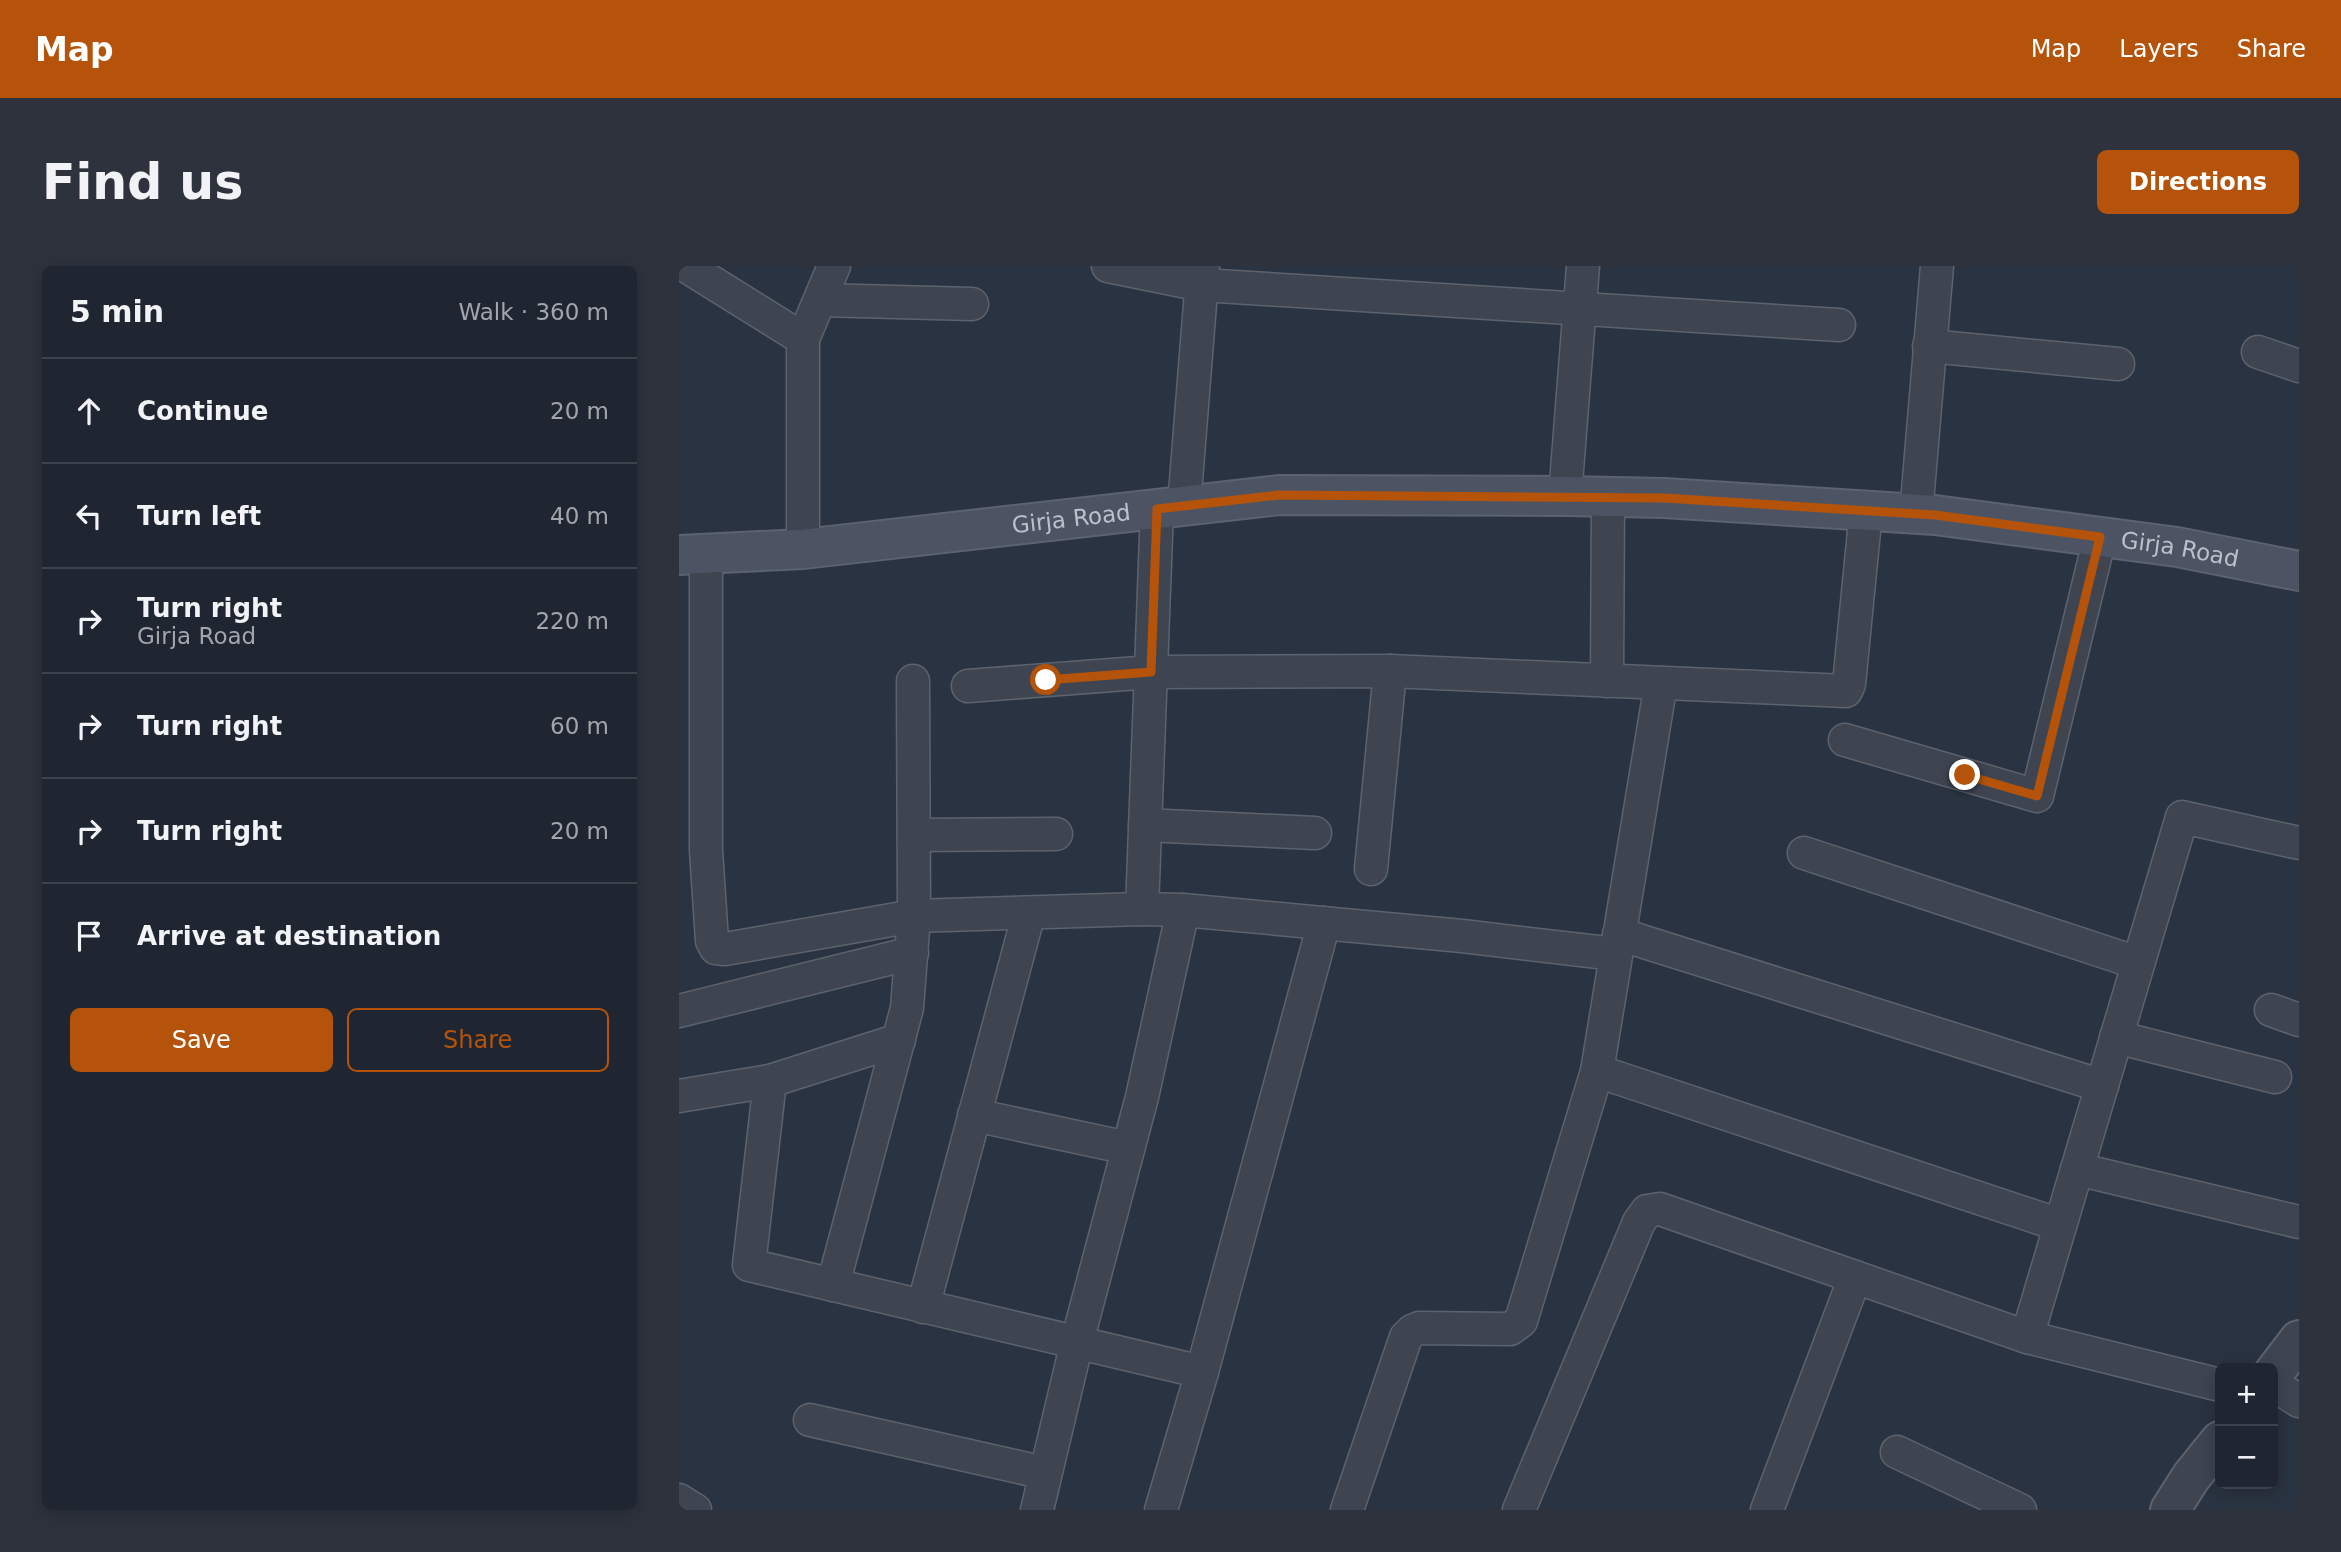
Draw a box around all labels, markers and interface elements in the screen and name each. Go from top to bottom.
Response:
text: Map [35,30,114,69]
text: Map [2031,35,2081,63]
text: Layers [2119,35,2199,63]
text: Share [2237,35,2306,63]
button: Directions [2097,150,2299,214]
text: Find us [42,154,243,211]
text: 5 min [70,294,164,329]
text: Walk · 360 m [458,299,609,325]
icon: ahead [70,392,108,430]
text: Continue [137,396,268,426]
text: 20 m [550,398,609,424]
icon: left [70,497,108,535]
street label: Girja Road [1010,499,1132,538]
text: Turn left [137,501,261,531]
text: 40 m [550,503,609,529]
street label: Girja Road [2119,527,2241,572]
text: Turn right [137,593,282,623]
icon: right [70,602,108,640]
text: 220 m [535,608,609,634]
text: Girja Road [137,623,256,649]
route start [1030,664,1061,695]
icon: right [70,707,108,745]
text: Turn right [137,711,282,741]
text: 60 m [550,713,609,739]
route end [1949,759,1980,790]
icon: right [70,812,108,850]
text: Turn right [137,816,282,846]
text: 20 m [550,818,609,844]
icon: arrive [70,917,108,955]
text: Arrive at destination [137,921,441,951]
button: Save [70,1008,333,1072]
button: Share [347,1008,609,1072]
map controls [2215,1363,2278,1489]
button: + [2215,1363,2278,1426]
button: − [2215,1426,2278,1489]

